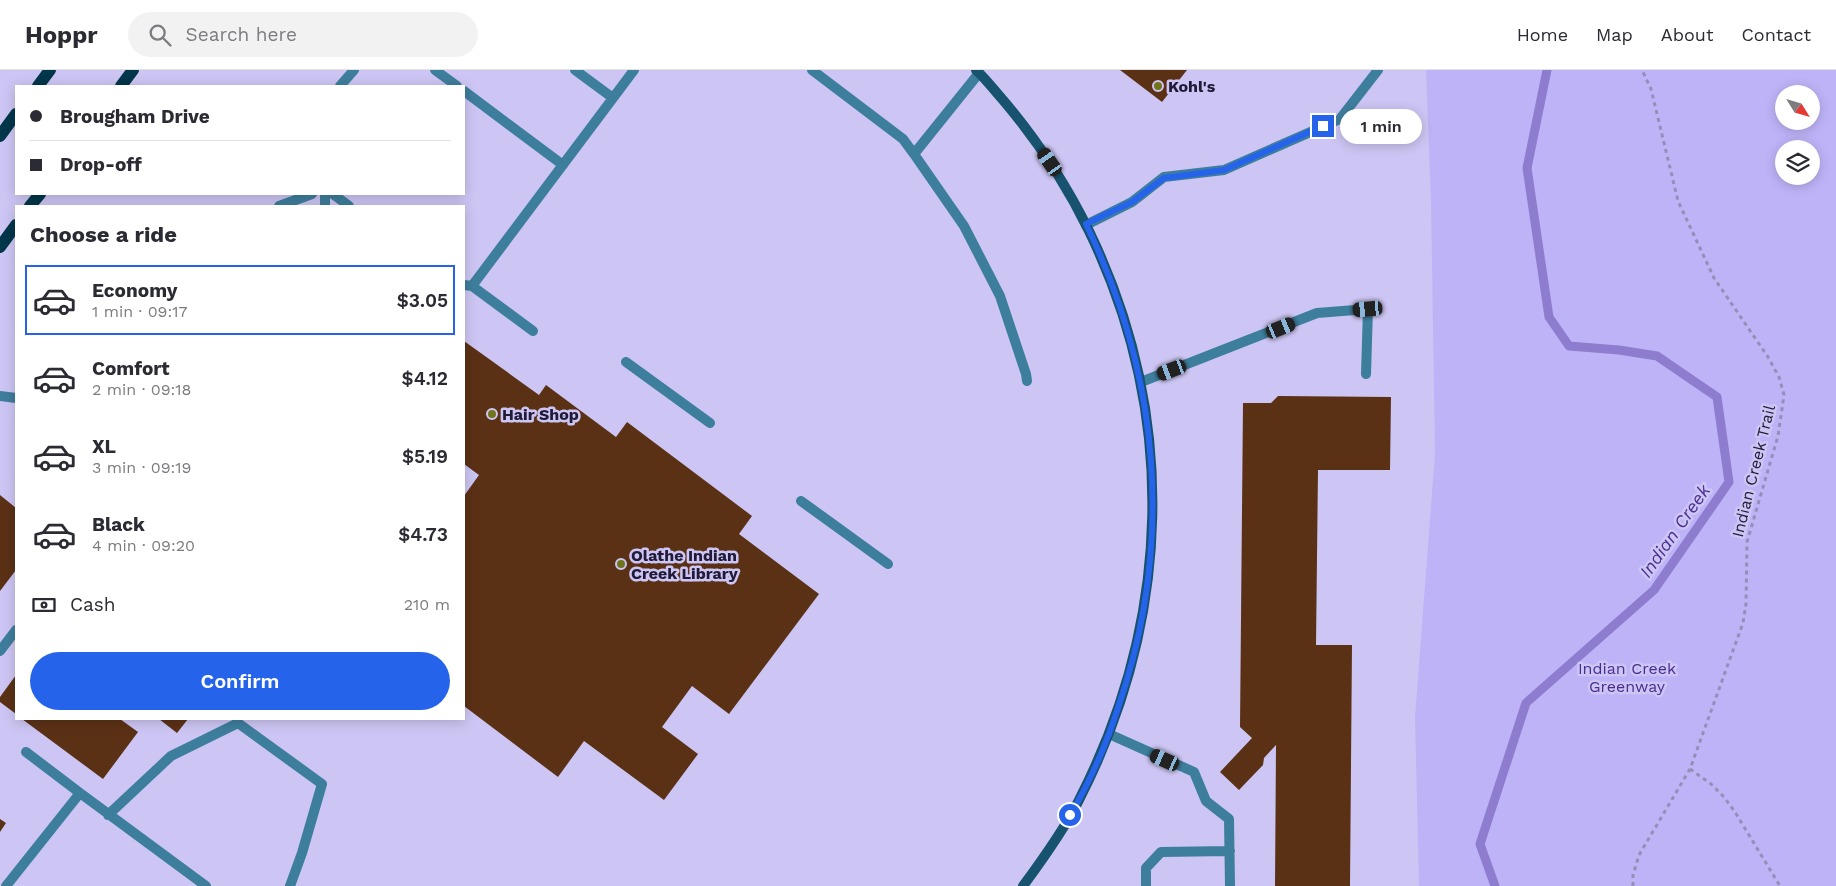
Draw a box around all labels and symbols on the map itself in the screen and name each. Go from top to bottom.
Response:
place label: Kohl's [1168,77,1216,96]
marker: Kohl's [1152,80,1164,92]
north arrow [1775,85,1820,130]
callout: 1 min [1340,108,1423,144]
route end [1312,115,1334,137]
car [1035,145,1064,179]
car [1352,300,1383,318]
car [1264,315,1297,341]
car [1155,358,1188,382]
street label: Indian Creek Trail [1728,403,1779,539]
place label: Hair Shop [502,405,579,424]
marker: Hair Shop [486,408,498,420]
water label: Indian Creek [1635,479,1715,581]
place label: Olathe Indian Creek Library [631,546,739,583]
marker: Olathe Indian Creek Library [615,558,627,570]
park label: Indian Creek Greenway [1578,659,1676,696]
car [1148,747,1181,773]
route start [1059,804,1081,826]

